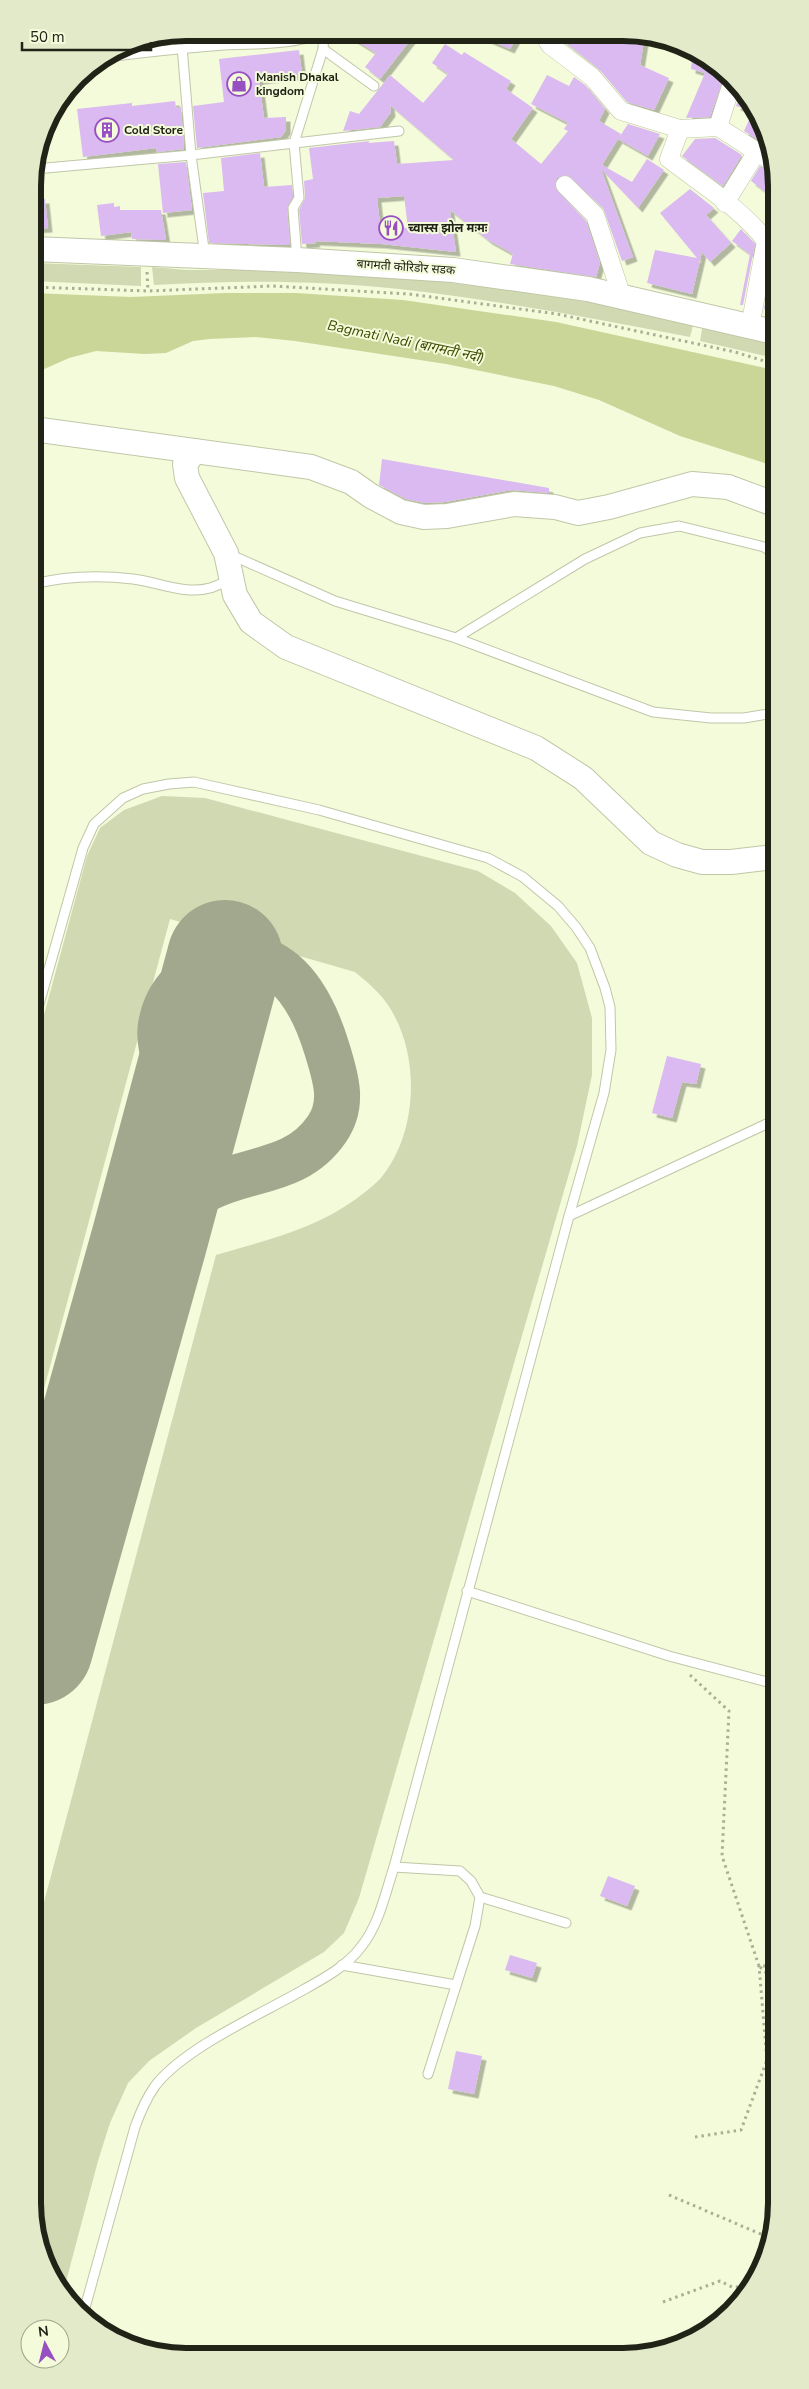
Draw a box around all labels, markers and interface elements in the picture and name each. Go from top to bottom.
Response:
scale bar [22,20,151,52]
text: 50 m [30,27,65,47]
place label: Manish Dhakal kingdom [256,69,339,99]
shop icon: Manish Dhakal kingdom [226,71,252,97]
building icon: Cold Store [94,117,120,143]
place label: Cold Store [124,122,183,138]
restaurant icon: च्वास्स झोल मःमः [378,215,404,241]
place label: च्वास्स झोल मःमः [408,220,488,236]
street label: बागमती कोरिडोर सडक [356,256,456,278]
water label: Bagmati Nadi (बागमती नदी) [326,316,486,367]
north arrow [20,2319,70,2369]
text: N [37,2322,50,2342]

